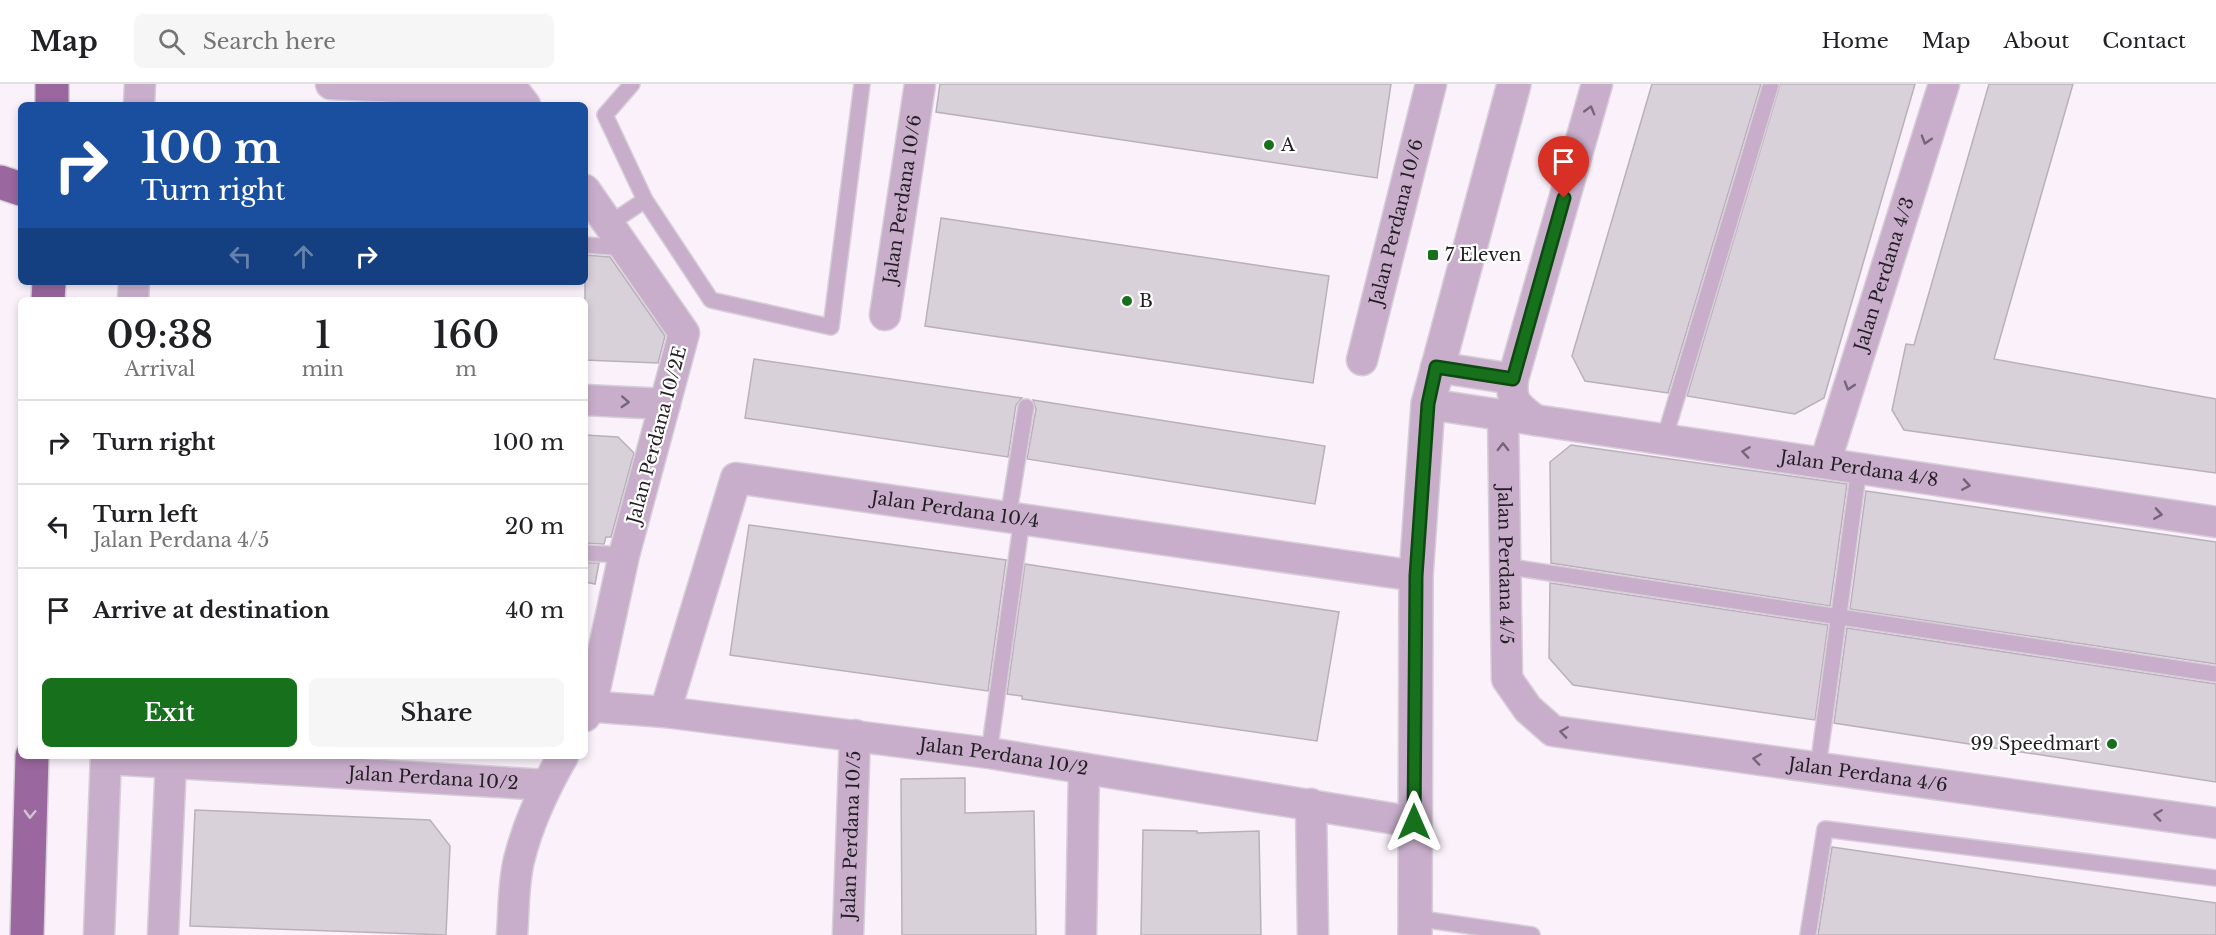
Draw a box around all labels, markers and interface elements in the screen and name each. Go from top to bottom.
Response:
search box [134,14,554,68]
text: Map [30,24,98,59]
icon: search [155,25,188,58]
text: Search here [203,28,336,55]
text: Home [1822,28,1889,54]
text: Map [1922,28,1970,54]
text: About [2003,28,2069,54]
text: Contact [2102,28,2186,54]
one-way arrow [1582,105,1595,115]
street label: Jalan Perdana 10/6 [879,113,926,287]
text: 100 m [141,122,280,174]
icon: right [42,126,120,204]
place label: A [1280,134,1296,156]
one-way arrow [1921,134,1933,145]
pin [1538,136,1589,198]
street label: Jalan Perdana 10/6 [1365,137,1428,310]
marker: A [1262,138,1276,152]
icon: arrive [1547,145,1580,178]
text: Turn right [141,174,285,207]
street label: Jalan Perdana 4/3 [1849,195,1919,356]
icon: left [224,240,257,273]
icon: ahead [287,240,320,273]
icon: right [350,240,383,273]
place label: 7 Eleven [1445,244,1522,266]
marker: 7 Eleven [1426,248,1440,262]
place label: B [1139,290,1153,312]
marker: B [1120,294,1134,308]
text: 09:38 [107,313,213,358]
text: 1 [315,313,331,358]
text: 160 [433,313,499,358]
street label: Jalan Perdana 10/2E [622,344,691,528]
text: Arrival [124,357,195,381]
text: min [302,357,344,381]
text: m [455,357,477,381]
one-way arrow [1844,380,1856,391]
one-way arrow [621,396,630,409]
icon: right [42,426,75,459]
text: Turn right [93,429,215,456]
text: 100 m [493,429,564,456]
one-way arrow [1497,443,1509,452]
one-way arrow [1741,446,1751,458]
street label: Jalan Perdana 4/8 [1777,446,1940,491]
one-way arrow [1961,478,1970,490]
street label: Jalan Perdana 4/5 [1493,483,1517,645]
street label: Jalan Perdana 10/4 [868,486,1041,533]
text: Turn left [93,501,198,528]
one-way arrow [2154,507,2163,519]
icon: left [42,510,75,543]
text: 20 m [505,513,564,540]
text: Jalan Perdana 4/5 [93,528,269,552]
icon: arrive [42,594,75,627]
text: Arrive at destination [93,597,330,624]
text: 40 m [506,597,564,624]
button: Exit [42,678,297,747]
button: Share [309,678,564,747]
one-way arrow [1559,727,1568,739]
street label: Jalan Perdana 10/2 [916,733,1090,780]
place label: 99 Speedmart [1970,733,2100,755]
marker: 99 Speedmart [2105,737,2119,751]
street label: Jalan Perdana 10/5 [837,750,865,922]
one-way arrow [1752,753,1762,765]
street label: Jalan Perdana 4/6 [1785,753,1949,797]
street label: Jalan Perdana 10/2 [346,762,519,794]
position arrow [1382,790,1446,854]
one-way arrow [2153,809,2163,821]
one-way arrow [24,810,37,819]

